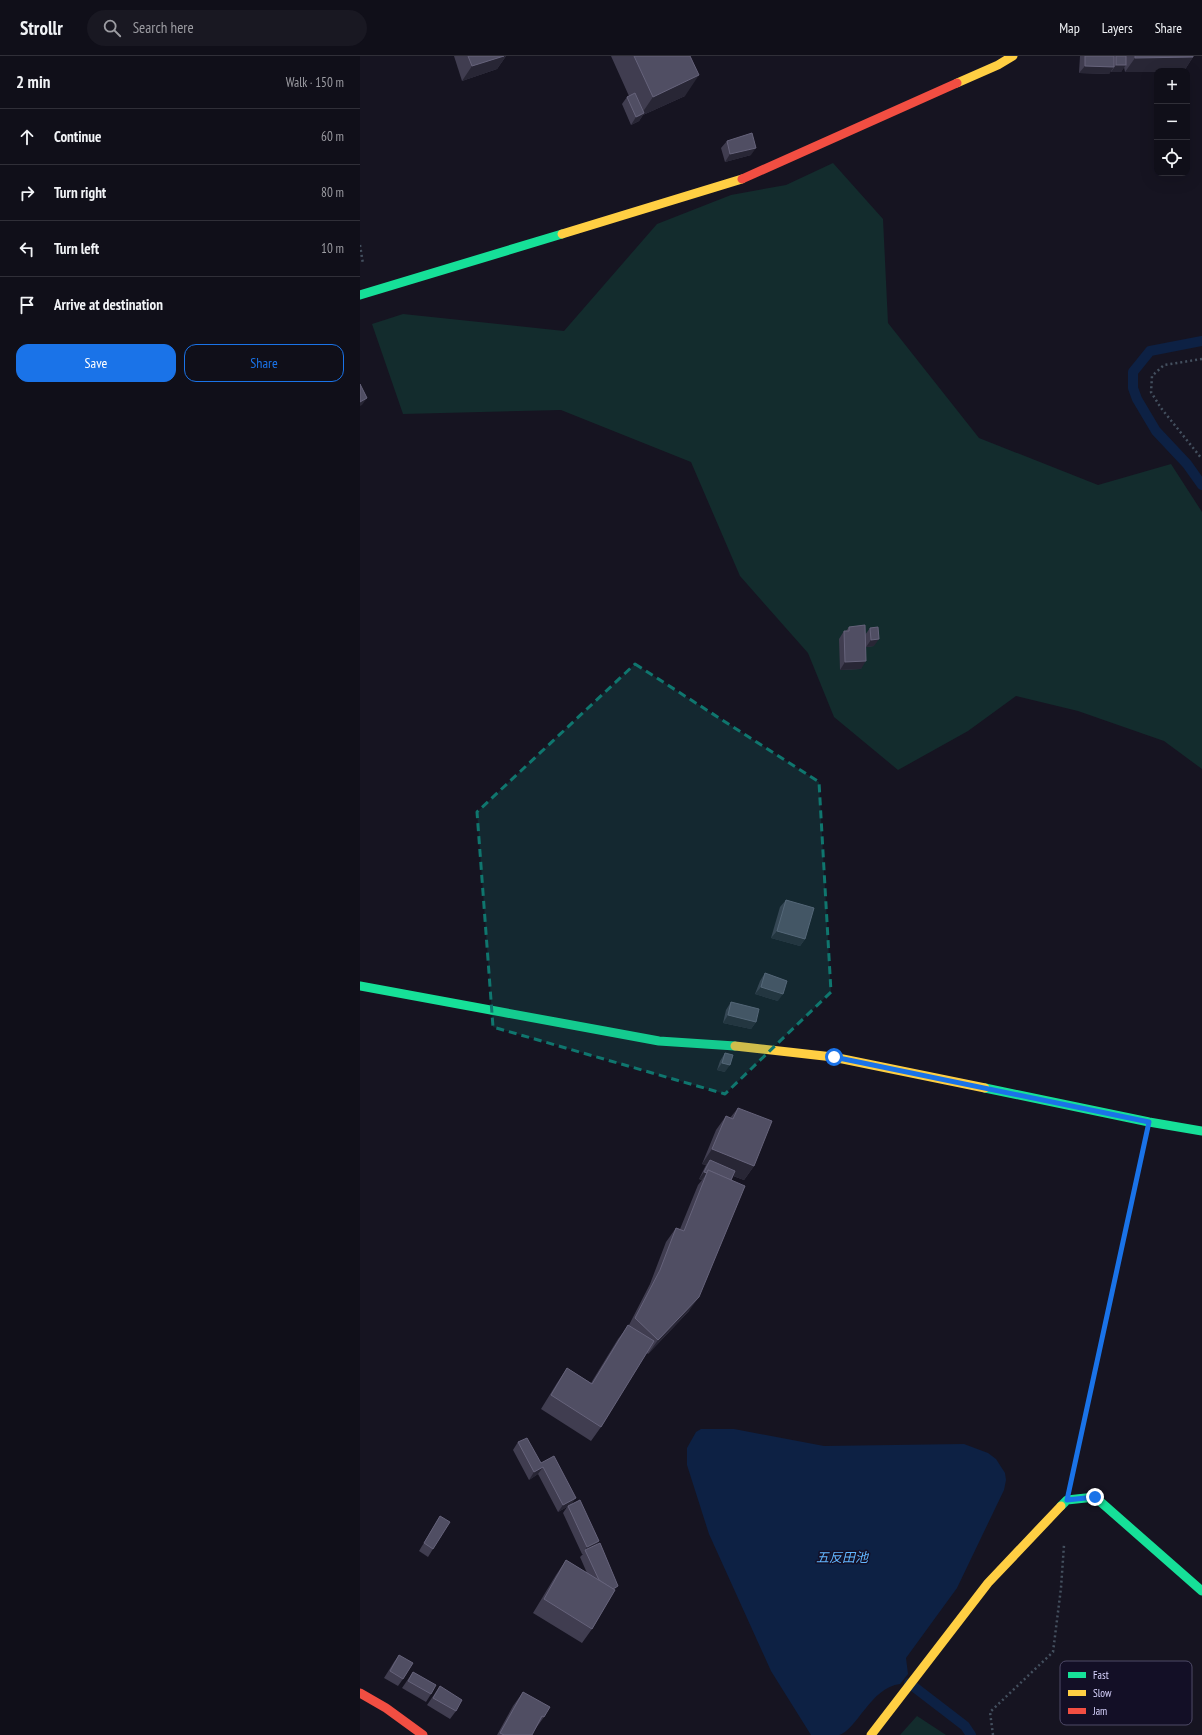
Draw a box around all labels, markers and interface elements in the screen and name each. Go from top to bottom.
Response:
search box [87,10,367,46]
text: Strollr [20,16,63,40]
icon: search [101,17,123,39]
text: Search here [133,18,194,37]
text: Map [1059,19,1080,37]
text: Layers [1102,19,1133,37]
text: Share [1155,19,1182,37]
map controls [1154,68,1190,176]
button: + [1154,68,1190,104]
text: 2 min [16,71,50,93]
text: Walk · 150 m [286,74,344,91]
button: − [1154,104,1190,140]
icon: ahead [16,126,38,148]
text: Continue [54,127,101,146]
text: 60 m [321,128,344,145]
button: locate [1154,140,1190,176]
icon: right [16,182,38,204]
text: Turn right [54,183,106,202]
text: 80 m [321,184,344,201]
icon: left [16,238,38,260]
text: Turn left [54,239,99,258]
text: 10 m [321,240,344,257]
icon: arrive [16,294,38,316]
text: Arrive at destination [54,295,163,314]
button: Save [16,344,176,382]
button: Share [184,344,344,382]
route start [825,1048,843,1066]
route end [1086,1488,1104,1506]
water label: 五反田池 [816,1549,870,1566]
legend [1060,1661,1192,1725]
text: Fast [1093,1668,1109,1682]
text: Slow [1093,1686,1112,1700]
text: Jam [1092,1704,1107,1718]

